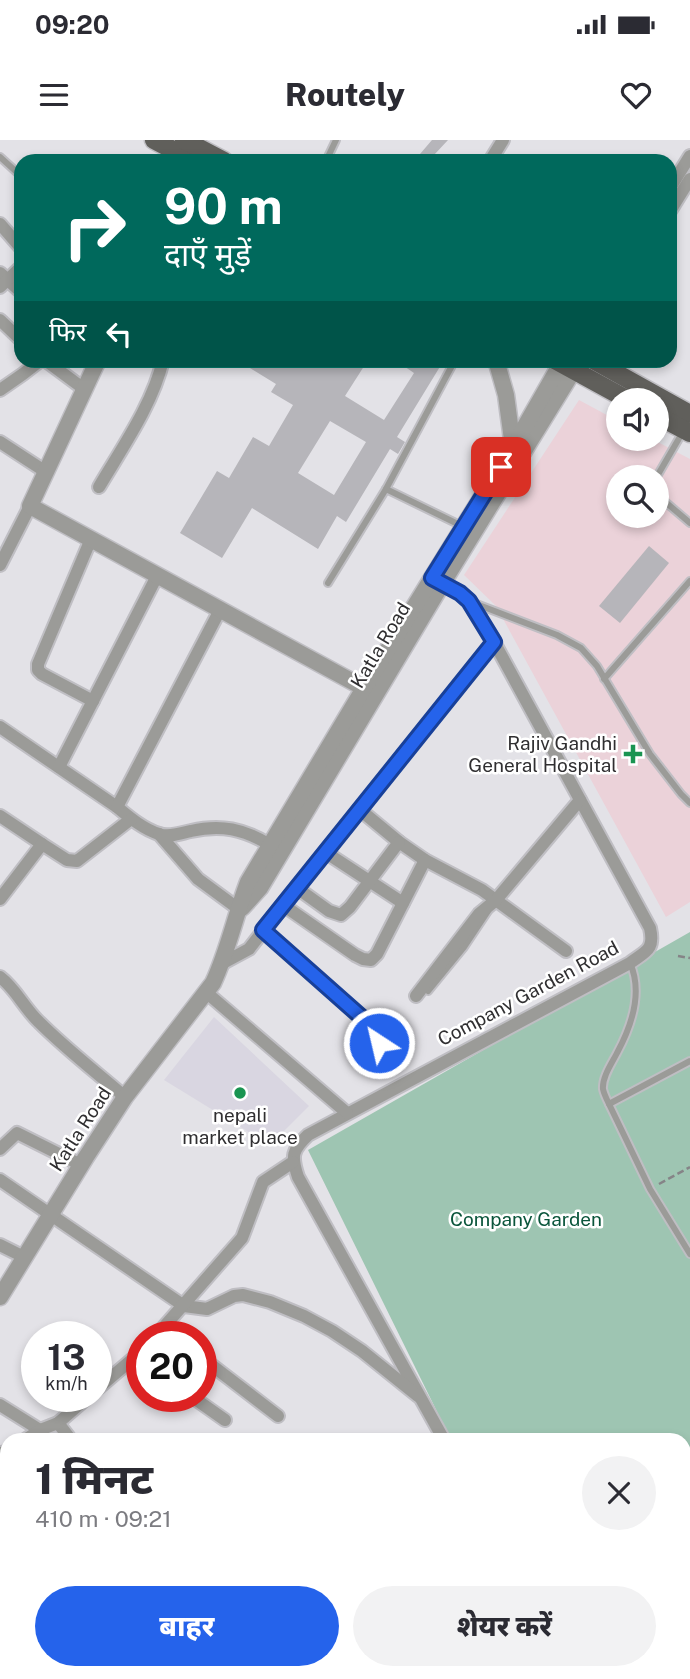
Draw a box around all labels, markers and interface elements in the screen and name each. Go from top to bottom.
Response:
text: 09:20 [35,9,110,40]
icon: menu [35,76,73,114]
text: Routely [285,76,405,113]
icon: heart [617,76,655,114]
text: 90 m [164,177,283,235]
icon: right [49,182,140,273]
text: दाएँ मुड़ें [164,236,251,273]
icon: left [100,315,138,353]
text: फिर [49,316,86,347]
map controls [606,388,669,528]
button: sound [606,388,669,451]
pin [471,437,531,497]
icon: arrive [482,448,520,486]
button: search [606,465,669,528]
street label: Katla Road [346,598,414,692]
place label: Rajiv Gandhi General Hospital [468,732,617,776]
marker: Rajiv Gandhi General Hospital [623,744,643,764]
street label: Company Garden Road [434,936,622,1050]
position arrow [342,1006,416,1080]
street label: Katla Road [45,1083,115,1175]
marker: nepali market place [232,1085,248,1101]
place label: nepali market place [182,1104,298,1148]
park label: Company Garden [450,1208,602,1230]
speed limit sign: 20 [126,1321,217,1412]
text: 13 [47,1337,86,1378]
text: km/h [45,1373,88,1394]
text: 1 मिनट [35,1454,153,1503]
button: close [582,1456,656,1530]
text: 410 m · 09:21 [35,1505,172,1532]
button: बाहर [35,1586,339,1666]
button: शेयर करें [353,1586,656,1666]

